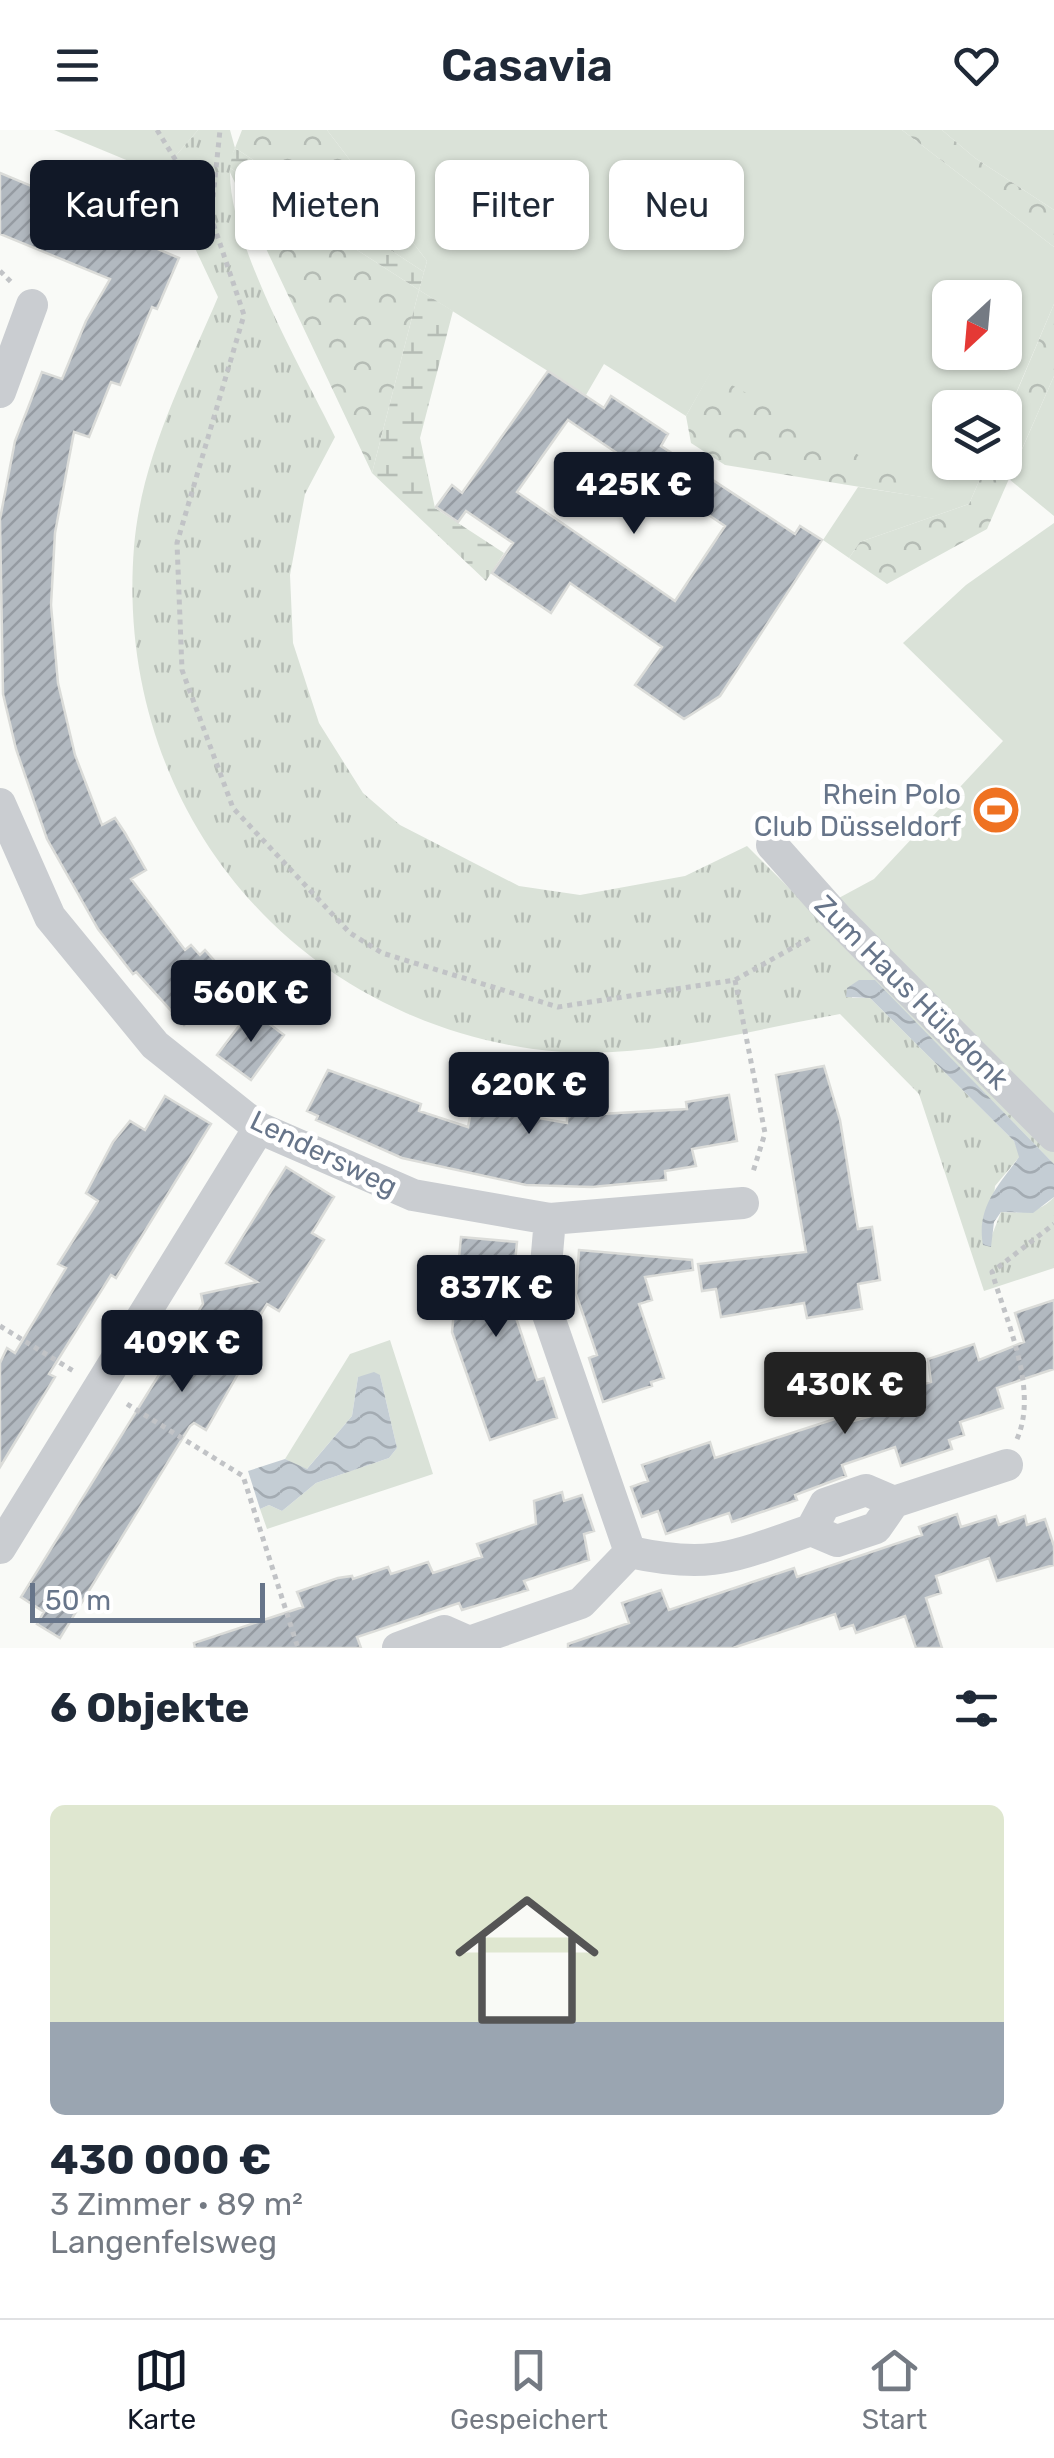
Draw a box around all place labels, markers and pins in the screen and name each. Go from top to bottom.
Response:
pin: 425K € [553,452,715,537]
place label: Rhein Polo Club Düsseldorf [754,778,961,843]
sports icon: Rhein Polo Club Düsseldorf [970,784,1022,836]
pin: 560K € [170,960,332,1045]
pin: 620K € [448,1052,610,1137]
pin: 837K € [415,1255,577,1340]
pin: 409K € [101,1310,263,1395]
pin: 430K € [764,1352,926,1437]

